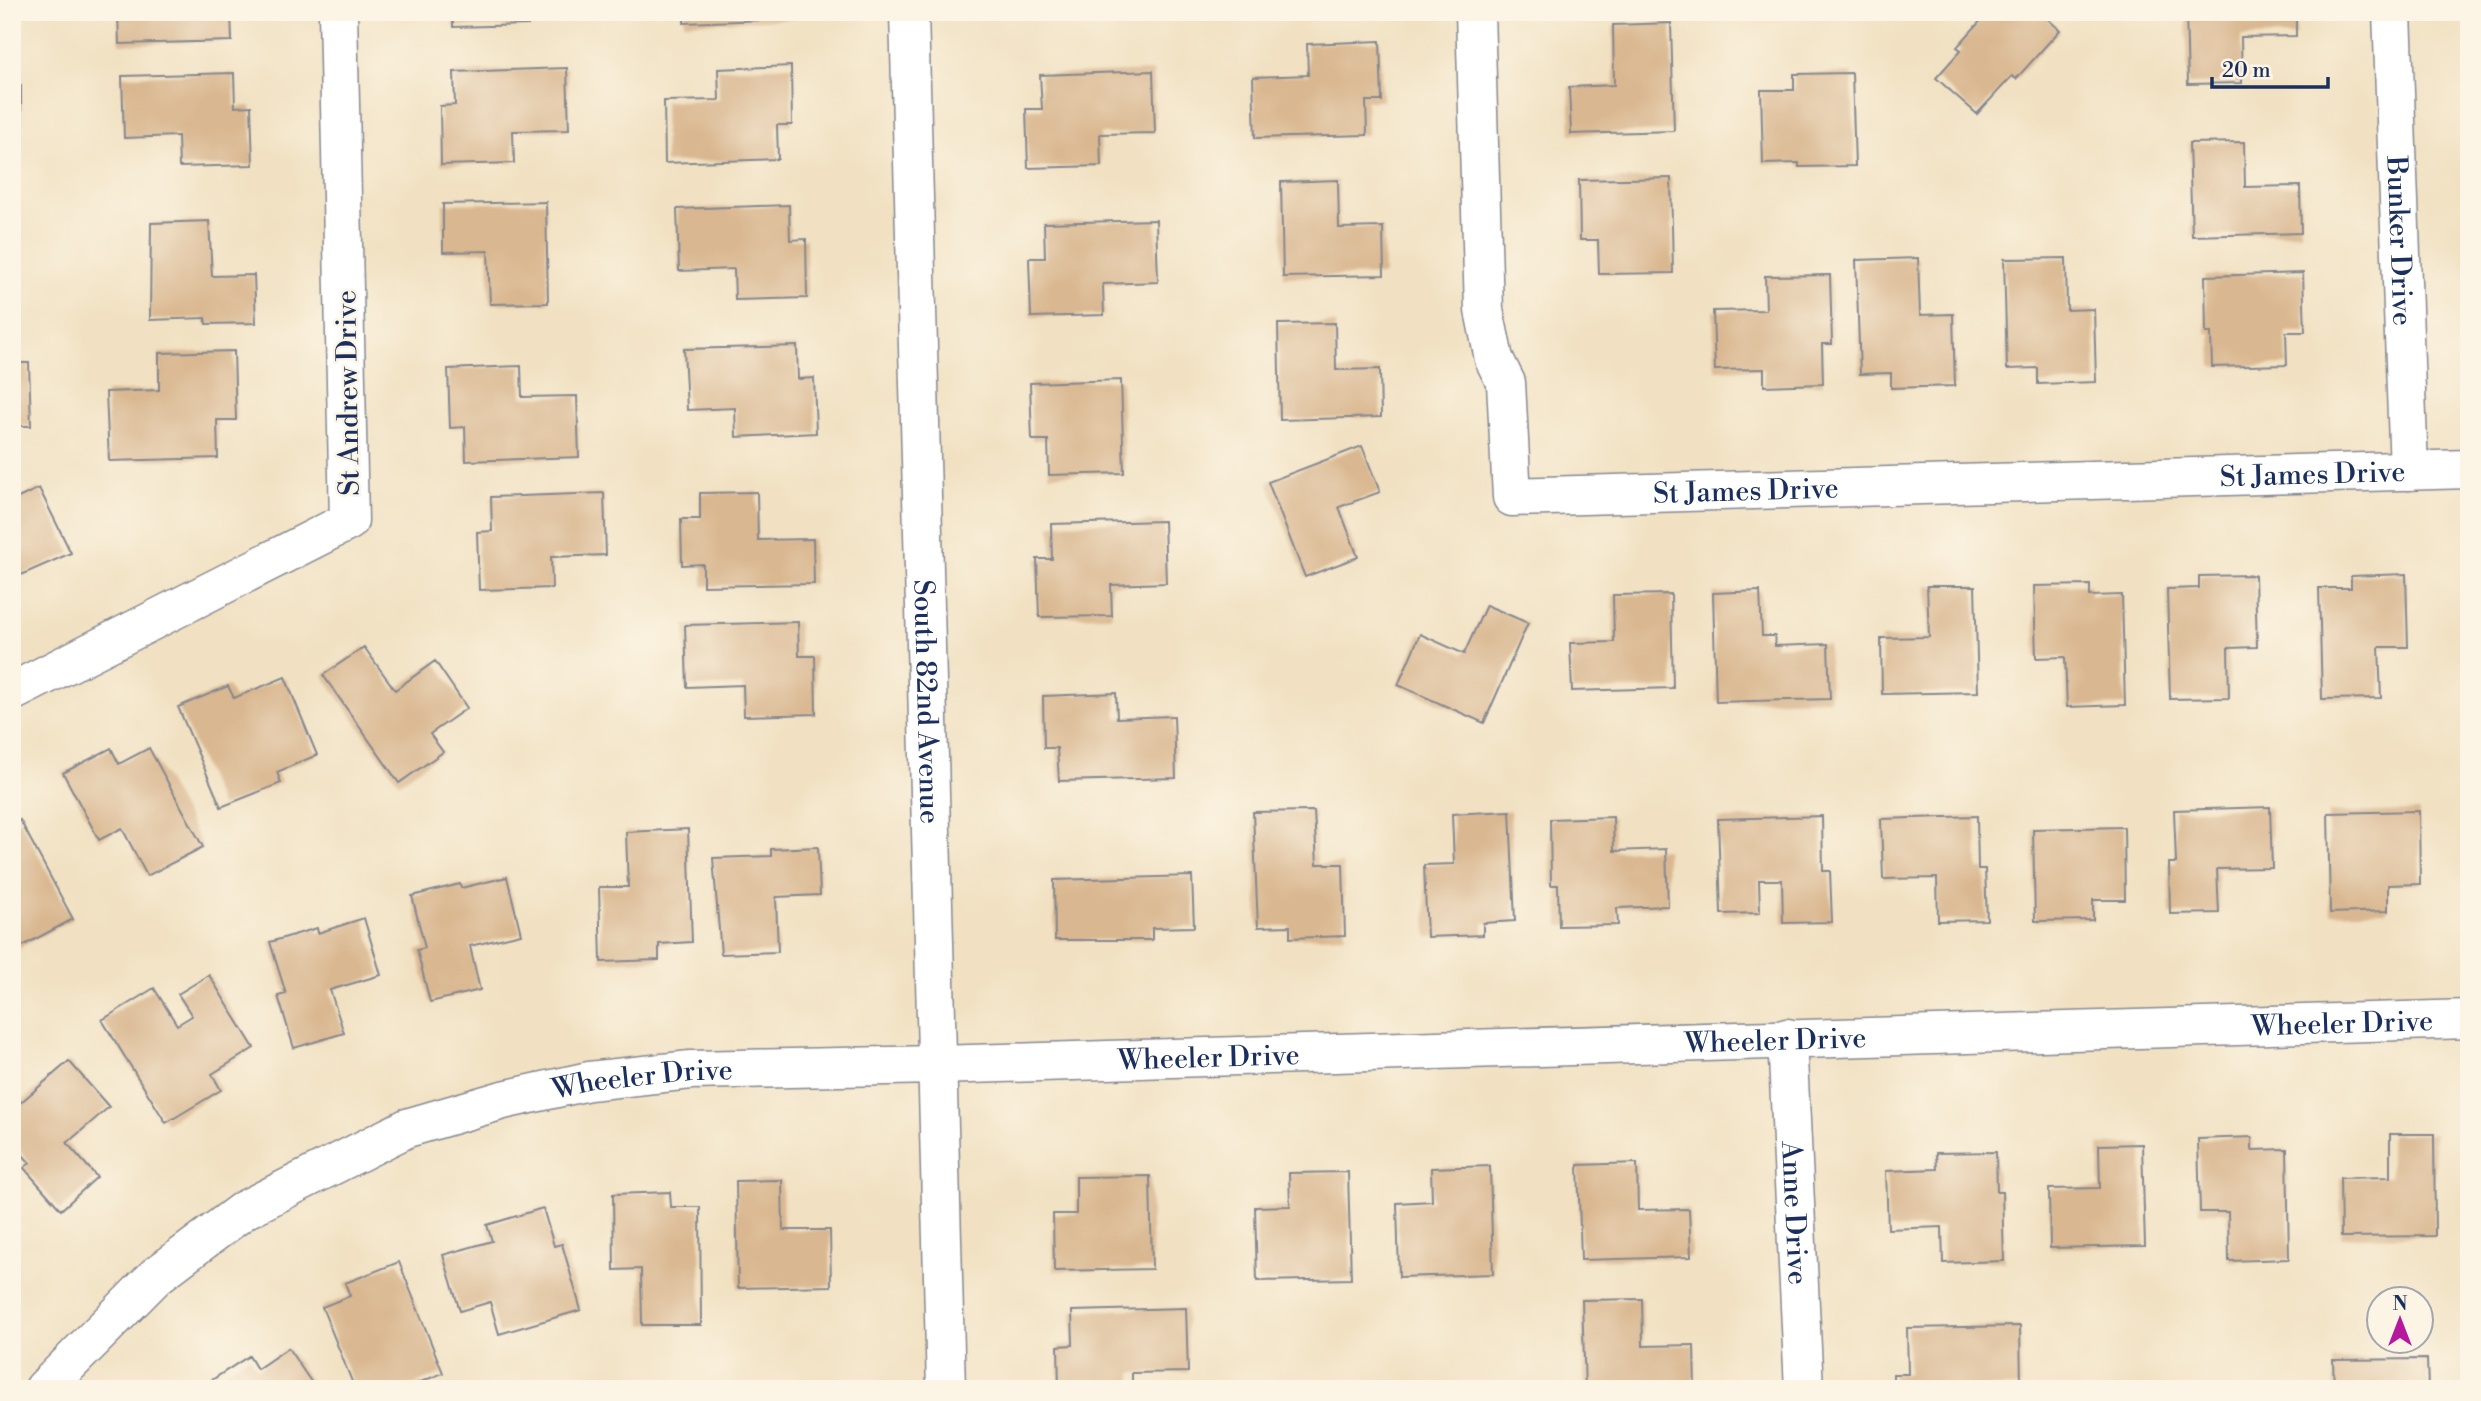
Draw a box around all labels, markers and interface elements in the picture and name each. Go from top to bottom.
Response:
scale bar [2212,46,2327,90]
text: 20 m [2222,58,2271,84]
street label: Bunker Drive [2378,154,2420,327]
street label: St Andrew Drive [329,290,368,496]
street label: St James Drive [2219,455,2406,495]
street label: St James Drive [1652,471,1839,512]
street label: South 82nd Avenue [905,579,947,824]
street label: Wheeler Drive [2250,1004,2434,1045]
street label: Wheeler Drive [1683,1021,1867,1062]
street label: Wheeler Drive [1116,1038,1300,1079]
street label: Wheeler Drive [548,1053,733,1108]
street label: Anne Drive [1773,1139,1815,1286]
north arrow [2366,1286,2436,1356]
text: N [2392,1292,2408,1316]

